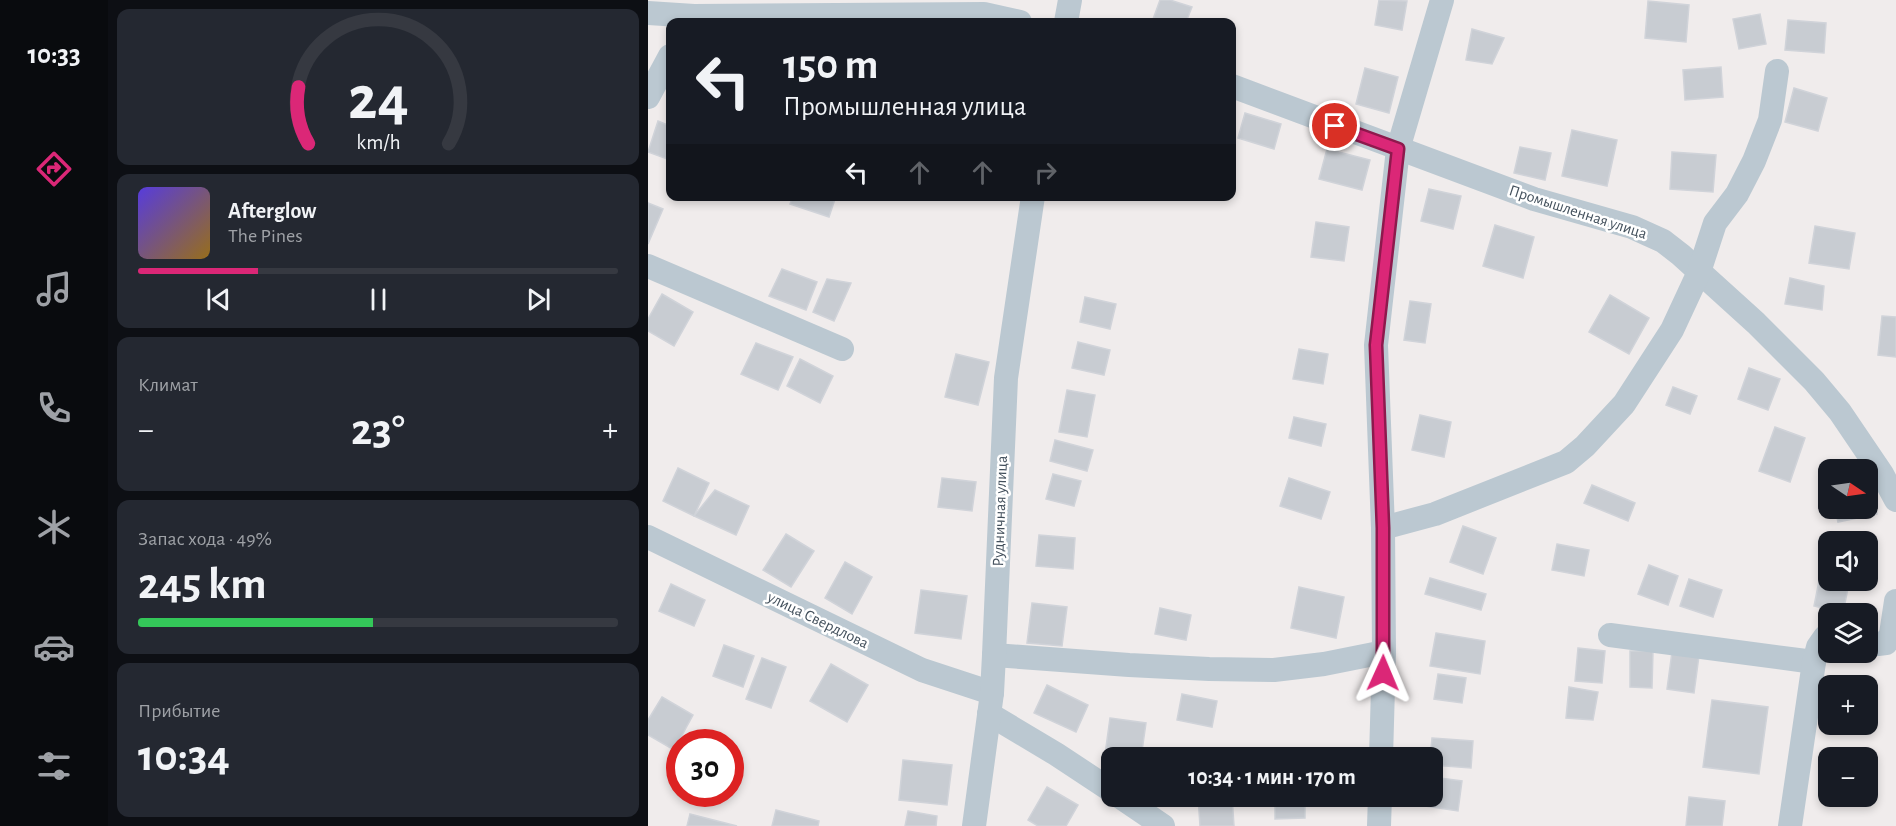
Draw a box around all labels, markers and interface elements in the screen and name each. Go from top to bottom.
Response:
text: 10:33 [27,41,81,68]
icon: left [684,42,762,120]
text: 150 m [783,44,878,86]
text: 24 [348,68,408,130]
text: Промышленная улица [783,93,1026,120]
pin [1309,100,1360,151]
icon: arrive [1318,109,1351,142]
text: km/h [356,132,400,153]
icon: directions [33,148,75,190]
icon: left [840,156,873,189]
icon: ahead [903,156,936,189]
icon: ahead [966,156,999,189]
icon: right [1029,156,1062,189]
street label: Промышленная улица [1507,182,1649,243]
text: Afterglow [228,200,316,222]
text: The Pines [228,226,303,246]
icon: music [33,268,75,310]
icon: previous [202,283,235,316]
icon: pause [362,283,395,316]
icon: next [522,283,555,316]
text: Климат [138,375,198,395]
icon: phone [33,387,75,429]
text: 23° [351,408,405,453]
text: − [138,414,154,447]
text: + [602,414,618,447]
street label: Рудничная улица [990,455,1011,567]
north arrow [1818,459,1878,519]
map controls [1818,459,1878,807]
icon: climate [33,506,75,548]
text: Запас хода · 49% [138,529,272,549]
button: sound [1818,531,1878,591]
text: 245 km [138,562,267,607]
street label: улица Свердлова [764,588,871,652]
button: layers [1818,603,1878,663]
icon: car [33,626,75,668]
position arrow [1351,641,1415,705]
button: + [1818,675,1878,735]
text: Прибытие [138,701,220,721]
speed limit sign: 30 [666,729,744,807]
text: 10:34 [138,734,230,779]
icon: filters [33,745,75,787]
button: − [1818,747,1878,807]
text: 10:34 · 1 мин · 170 m [1188,766,1356,788]

